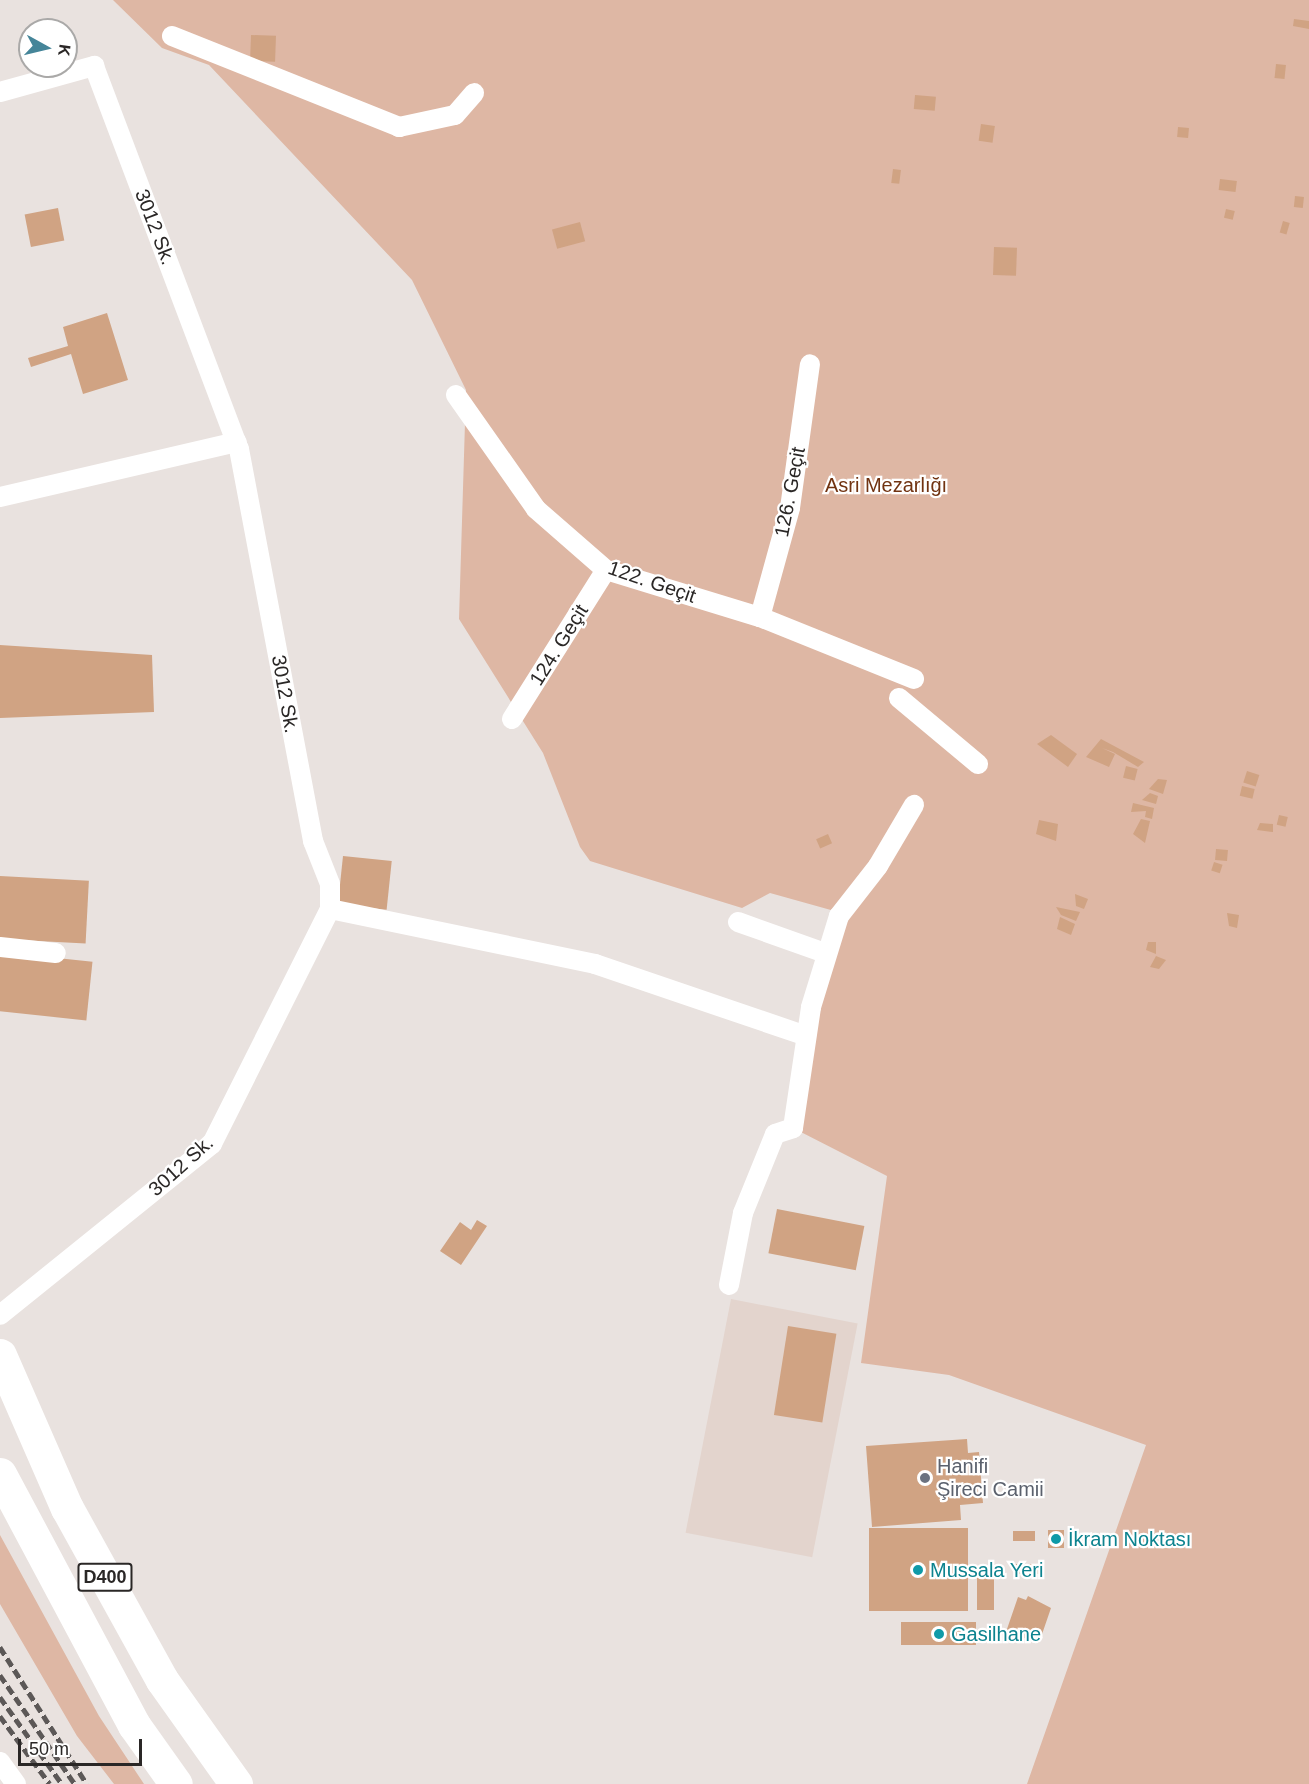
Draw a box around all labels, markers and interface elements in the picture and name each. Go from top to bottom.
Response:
north arrow [18,18,78,78]
text: K [55,43,74,57]
street label: 3012 Sk. [130,186,180,268]
street label: 126. Geçit [770,445,810,539]
park label: Asri Mezarlığı [825,473,947,497]
street label: 122. Geçit [605,556,699,608]
street label: 124. Geçit [525,600,593,690]
street label: 3012 Sk. [266,653,304,735]
street label: 3012 Sk. [144,1131,218,1201]
place label: Hanifi Şireci Camii [937,1454,1044,1501]
marker: Hanifi Şireci Camii [918,1471,932,1485]
place label: İkram Noktası [1068,1527,1191,1551]
marker: İkram Noktası [1049,1532,1063,1546]
place label: Mussala Yeri [930,1558,1044,1582]
road number: D400 [76,1562,134,1592]
marker: Mussala Yeri [911,1563,925,1577]
place label: Gasilhane [951,1622,1041,1646]
marker: Gasilhane [932,1627,946,1641]
scale bar [21,1727,146,1765]
text: 50 m [29,1739,69,1759]

